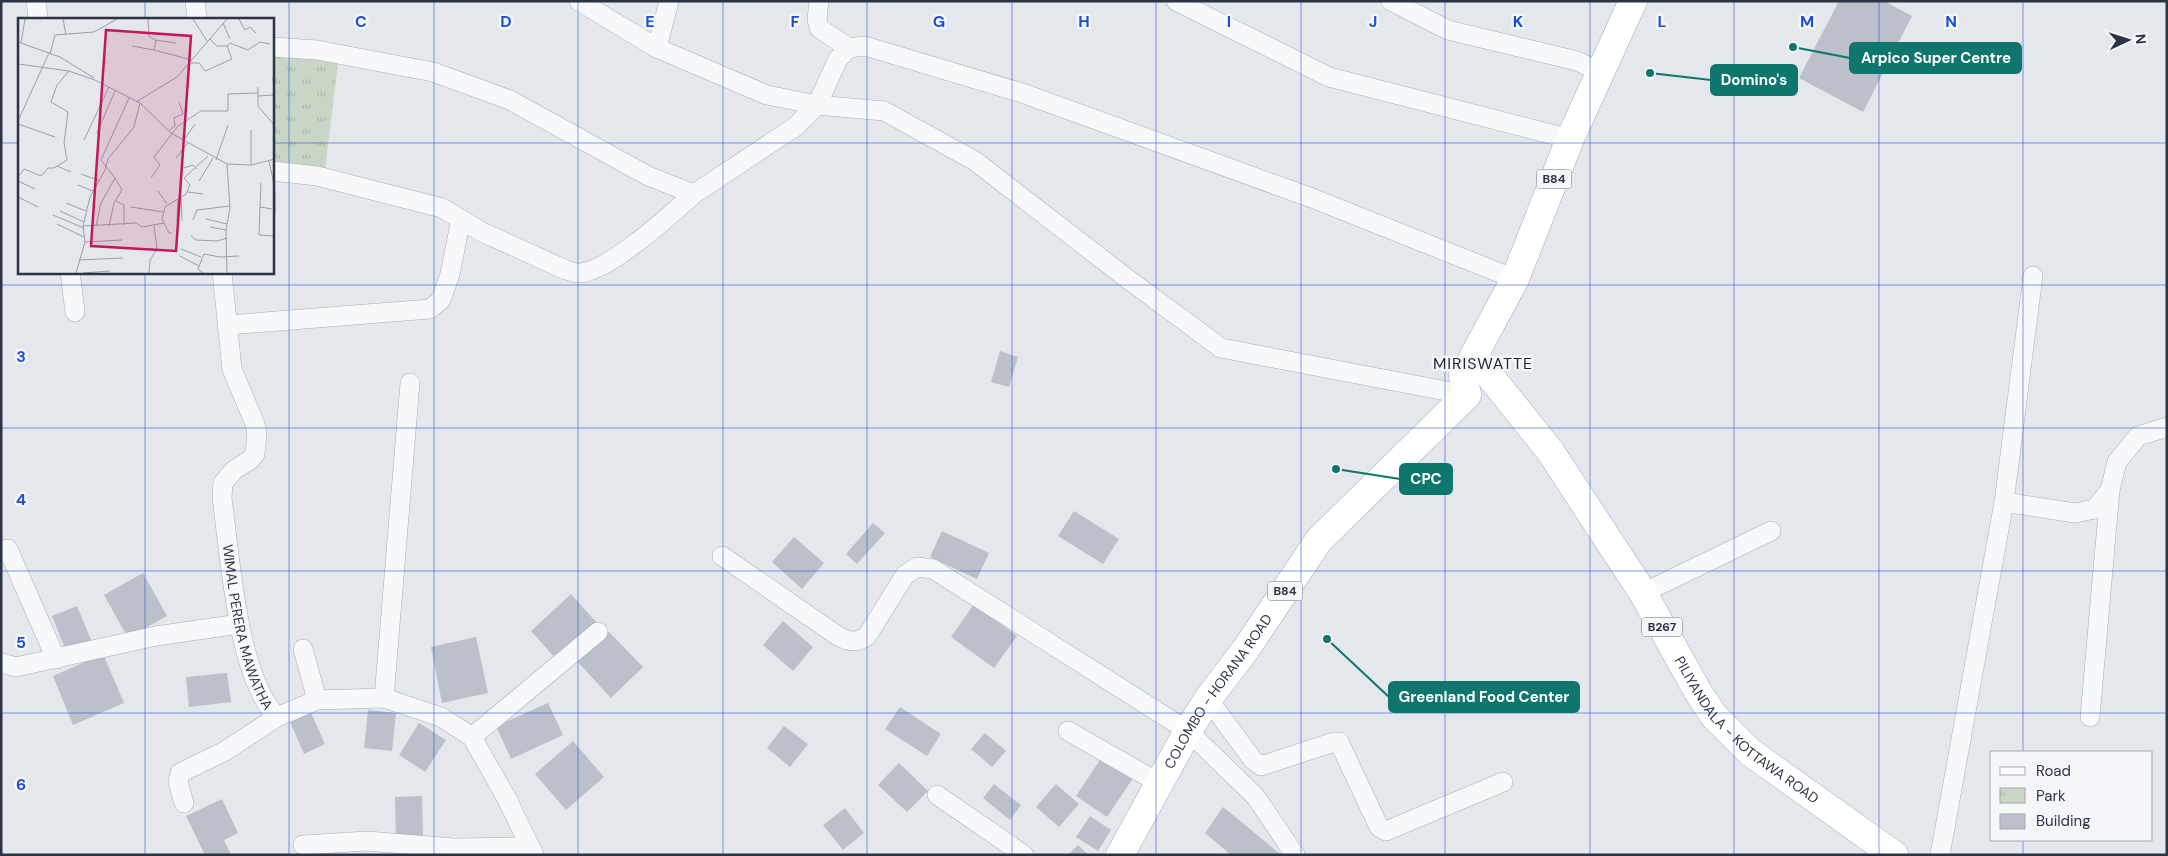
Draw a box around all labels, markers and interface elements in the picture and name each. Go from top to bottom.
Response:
text: C [355,11,367,32]
text: D [500,11,512,32]
text: E [645,11,655,32]
text: F [791,11,800,32]
text: G [933,11,945,32]
text: H [1078,11,1090,32]
text: I [1227,11,1231,32]
text: J [1369,11,1377,32]
text: K [1513,11,1524,32]
text: L [1658,11,1667,32]
text: M [1800,11,1814,32]
text: N [1945,11,1957,32]
north arrow [2103,15,2153,65]
inset map [18,18,274,274]
text: N [2132,33,2150,45]
callout: Arpico Super Centre [1850,43,2021,73]
text: Arpico Super Centre [1861,48,2011,68]
callout: Domino's [1711,65,1797,95]
text: Domino's [1721,70,1787,90]
road number: B84 [1536,170,1572,188]
text: 3 [16,346,26,367]
district label: MIRISWATTE [1433,353,1533,374]
callout: CPC [1400,464,1452,494]
text: CPC [1410,469,1442,489]
text: 4 [16,489,26,510]
street label: WIMAL PERERA MAWATHA [219,543,277,713]
road number: B84 [1268,582,1302,600]
street label: COLOMBO - HORANA ROAD [1160,611,1276,772]
road number: B267 [1642,618,1682,636]
text: 5 [16,632,26,653]
street label: PILIYANDALA - KOTTAWA ROAD [1671,653,1822,807]
callout: Greenland Food Center [1389,682,1579,712]
text: Greenland Food Center [1399,687,1569,707]
legend [1990,751,2153,841]
text: Road [2036,761,2071,781]
text: 6 [16,774,26,795]
text: Park [2036,786,2066,806]
text: Building [2036,811,2091,831]

